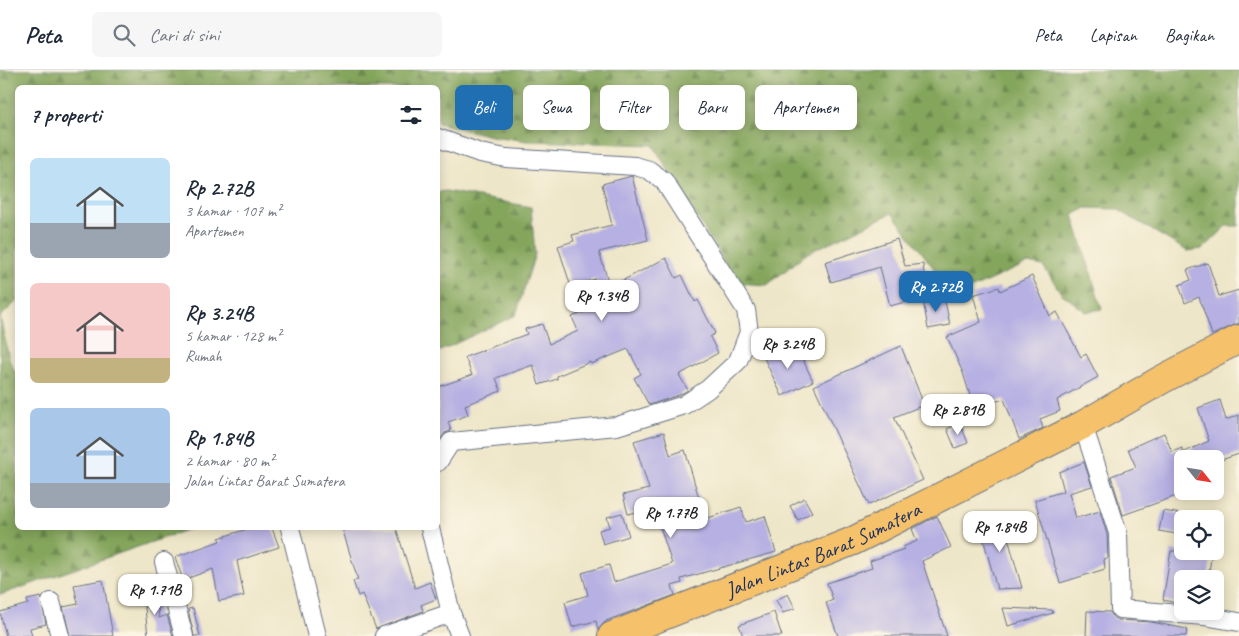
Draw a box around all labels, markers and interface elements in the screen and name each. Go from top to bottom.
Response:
search box [92,12,442,57]
text: Peta [25,20,62,50]
icon: search [110,21,138,49]
text: Cari di sini [150,23,220,47]
text: Peta [1035,24,1062,46]
text: Lapisan [1090,24,1137,46]
text: Bagikan [1165,24,1214,46]
chip: Beli [455,85,513,130]
chip: Sewa [523,85,590,130]
chip: Filter [600,85,669,130]
chip: Baru [679,85,745,130]
chip: Apartemen [755,85,857,130]
icon: filters [397,101,425,129]
text: 7 properti [30,102,101,128]
text: Rp 2.72B [185,175,253,201]
icon: home [70,178,130,238]
text: 3 kamar · 107 m² [185,201,281,221]
text: Apartemen [185,221,244,241]
pin: Rp 2.72B [884,270,988,313]
text: Rp 2.72B [910,277,962,297]
pin: Rp 1.34B [550,280,654,322]
text: Rp 1.34B [576,286,628,306]
text: Rp 3.24B [185,300,253,326]
icon: home [70,303,130,363]
text: 5 kamar · 128 m² [185,326,281,346]
pin: Rp 3.24B [736,328,840,370]
text: Rp 3.24B [762,334,814,354]
text: Rumah [185,346,222,366]
pin: Rp 2.81B [906,394,1010,436]
text: Rp 2.81B [932,400,984,420]
text: Rp 1.84B [185,425,253,451]
icon: home [70,428,130,488]
north arrow [1174,450,1224,500]
map controls [1174,450,1224,620]
text: 2 kamar · 80 m² [185,451,274,471]
text: Jalan Lintas Barat Sumatera [185,471,345,491]
street label: Jalan Lintas Barat Sumatera [721,495,926,603]
pin: Rp 1.77B [619,496,723,539]
text: Rp 1.77B [645,503,697,523]
pin: Rp 1.84B [948,510,1052,553]
button: locate [1174,510,1224,560]
text: Rp 1.84B [974,517,1026,537]
button: layers [1174,570,1224,620]
pin: Rp 1.71B [103,574,207,616]
text: Rp 1.71B [129,580,181,600]

